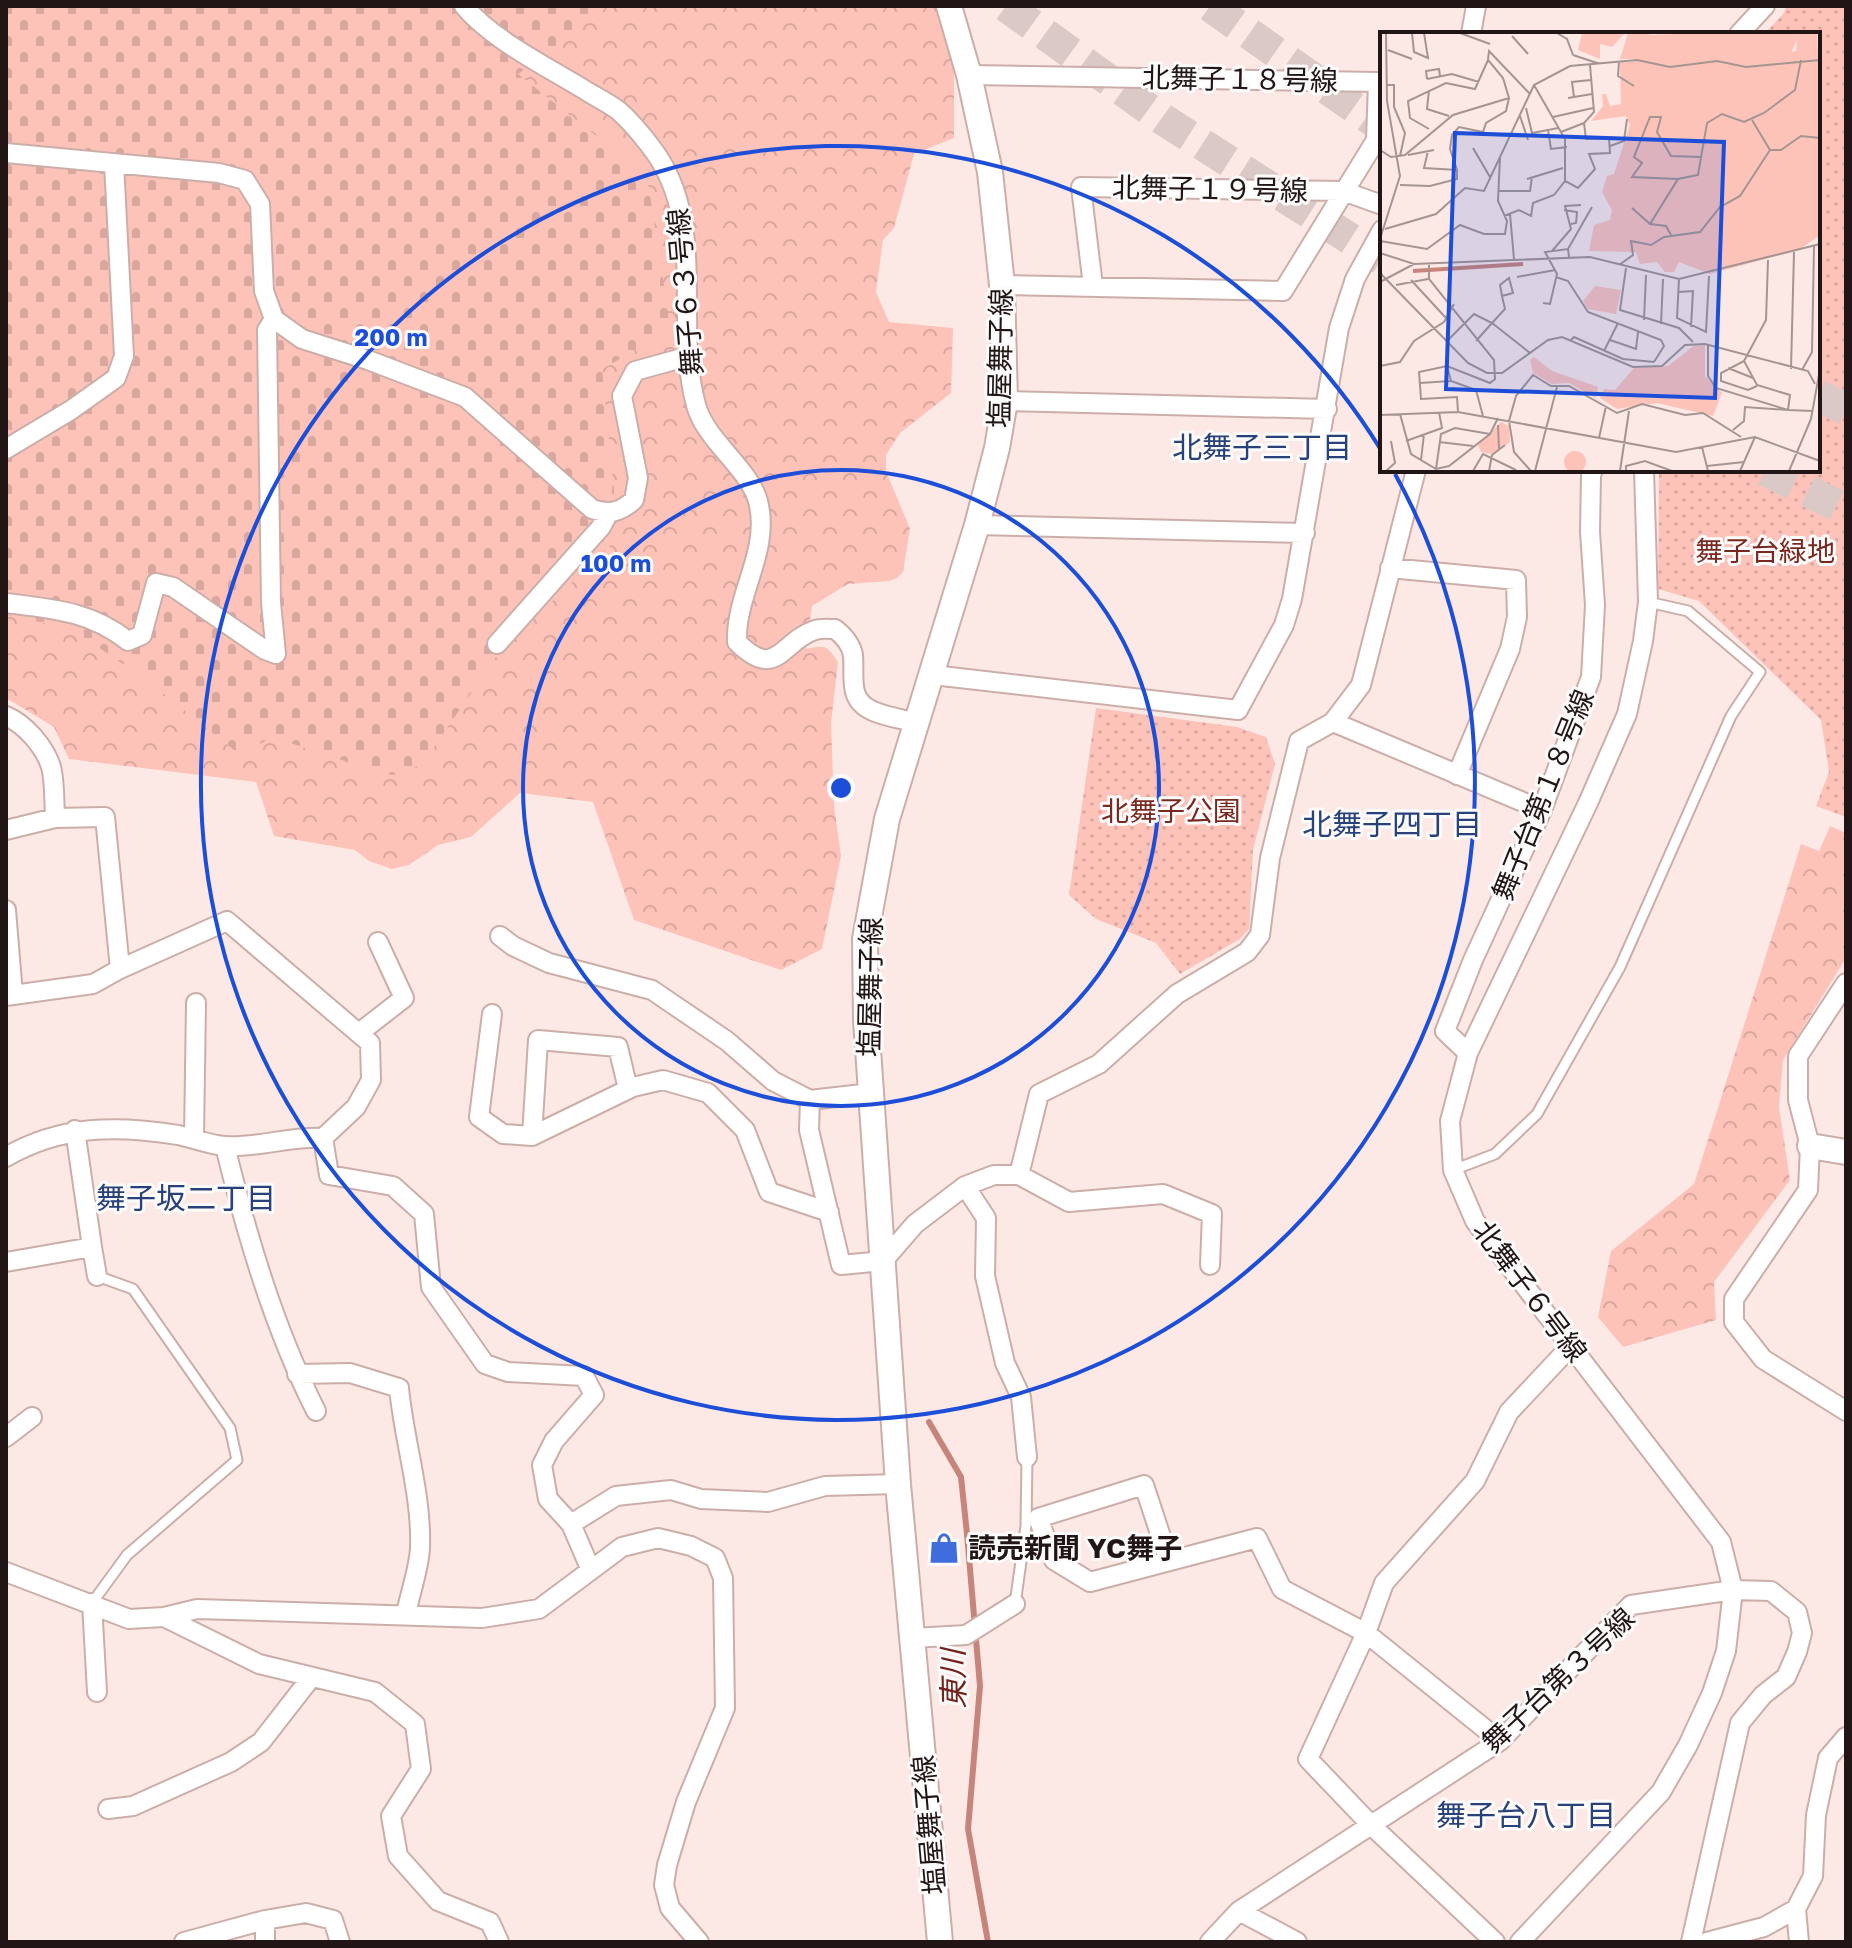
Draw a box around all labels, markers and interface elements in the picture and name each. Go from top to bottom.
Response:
inset map [1380,32,1820,472]
street label: 北舞子１８号線 [1142,60,1338,97]
street label: 北舞子１９号線 [1112,170,1308,207]
street label: 舞子６３号線 [661,207,708,377]
street label: 塩屋舞子線 [982,288,1017,428]
text: 200 m [355,322,427,351]
district label: 北舞子三丁目 [1172,429,1352,465]
park label: 舞子台緑地 [1695,534,1835,567]
text: 100 m [581,548,651,577]
street label: 舞子台第１８号線 [1485,685,1600,905]
centre of rings [827,774,855,802]
park label: 北舞子公園 [1101,794,1241,827]
district label: 北舞子四丁目 [1302,806,1482,842]
street label: 塩屋舞子線 [852,917,887,1057]
district label: 舞子坂二丁目 [96,1180,276,1216]
street label: 北舞子６号線 [1467,1214,1594,1368]
shop icon: 読売新聞 YC舞子 [927,1531,961,1565]
place label: 読売新聞 YC舞子 [968,1531,1182,1564]
street label: 舞子台第３号線 [1475,1601,1641,1759]
water label: 東川 [934,1646,972,1709]
street label: 塩屋舞子線 [906,1754,951,1896]
district label: 舞子台八丁目 [1436,1797,1616,1833]

